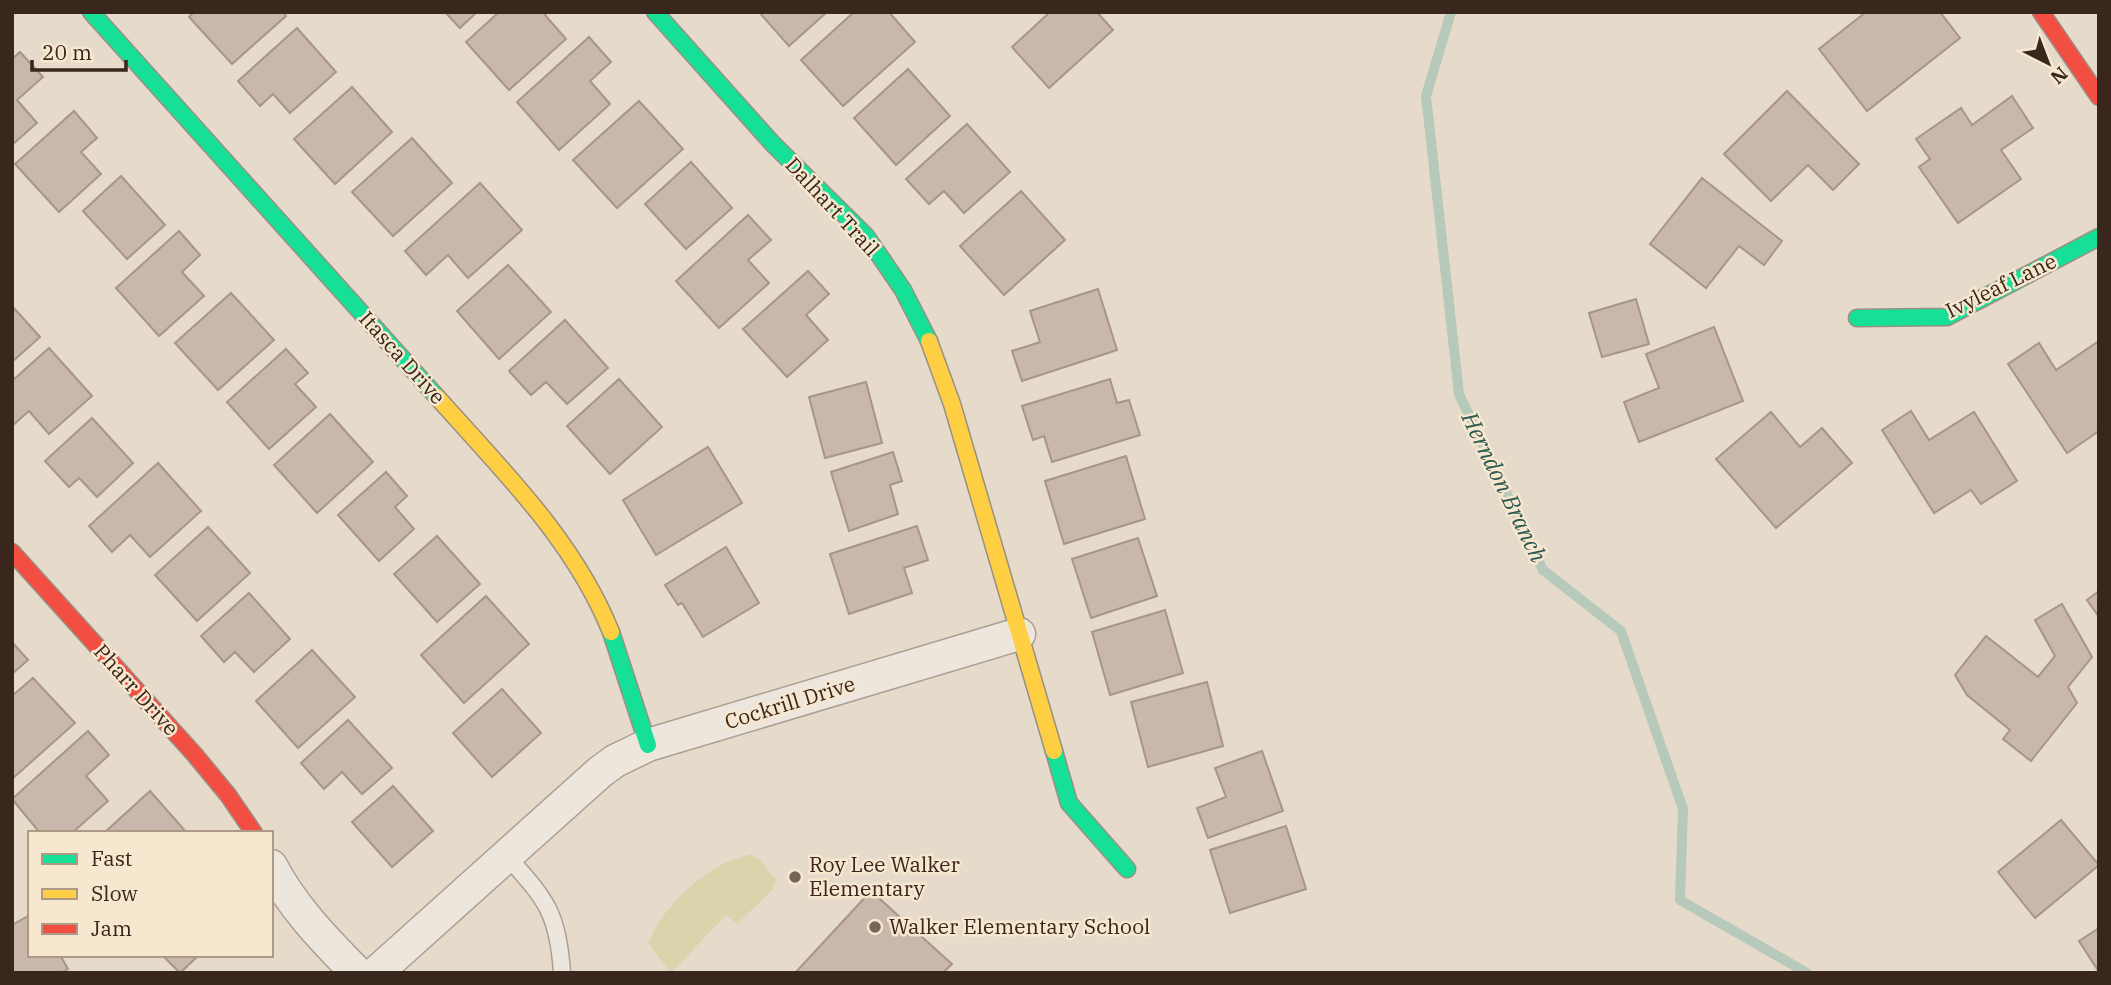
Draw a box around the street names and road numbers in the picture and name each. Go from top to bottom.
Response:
street label: Dalhart Trail [780,151,886,262]
street label: Ivyleaf Lane [1940,246,2061,324]
street label: Itasca Drive [353,305,452,410]
street label: Pharr Drive [88,638,185,741]
street label: Cockrill Drive [721,669,858,735]

